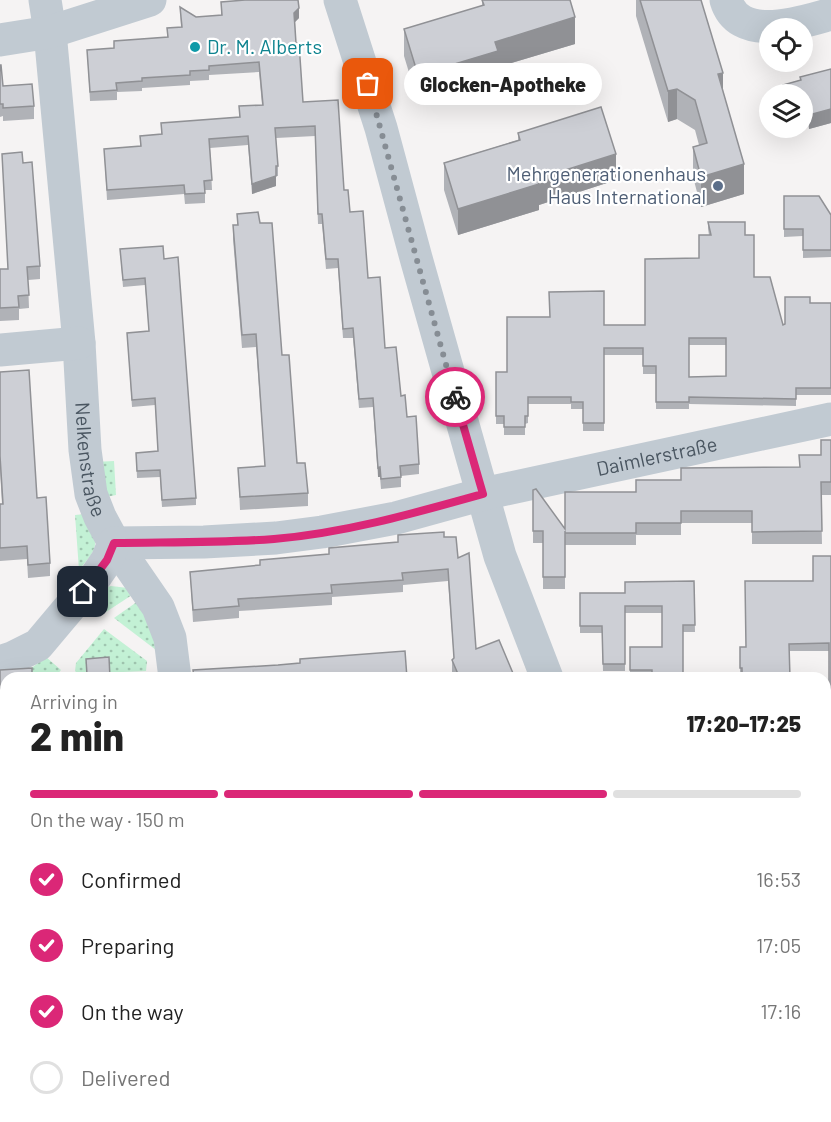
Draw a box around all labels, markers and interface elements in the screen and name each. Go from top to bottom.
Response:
map controls [759,18,813,138]
button: locate [759,18,813,72]
place label: Dr. M. Alberts [207,34,322,58]
marker: Dr. M. Alberts [188,40,202,54]
pin [342,58,393,109]
callout: Glocken-Apotheke [404,63,602,105]
icon: bag [351,67,384,100]
text: Glocken-Apotheke [420,72,586,96]
button: layers [759,84,813,138]
place label: Mehrgenerationenhaus Haus International [507,161,706,208]
marker: Mehrgenerationenhaus Haus International [711,179,725,193]
courier [425,367,485,427]
icon: bike [439,381,472,414]
street label: Nelkenstraße [71,401,112,520]
street label: Daimlerstraße [594,431,719,480]
pin [57,566,108,617]
icon: home [66,575,99,608]
text: Arriving in [30,689,118,713]
text: 17:20–17:25 [687,710,801,736]
text: 2 min [30,712,124,759]
text: On the way · 150 m [30,807,185,831]
icon: check [30,863,63,896]
text: Confirmed [81,866,181,892]
text: 16:53 [756,867,801,891]
icon: check [30,929,63,962]
text: Preparing [81,932,174,958]
text: 17:05 [756,933,801,957]
icon: check [30,995,63,1028]
text: On the way [81,998,184,1024]
text: 17:16 [760,999,801,1023]
text: Delivered [81,1064,170,1090]

